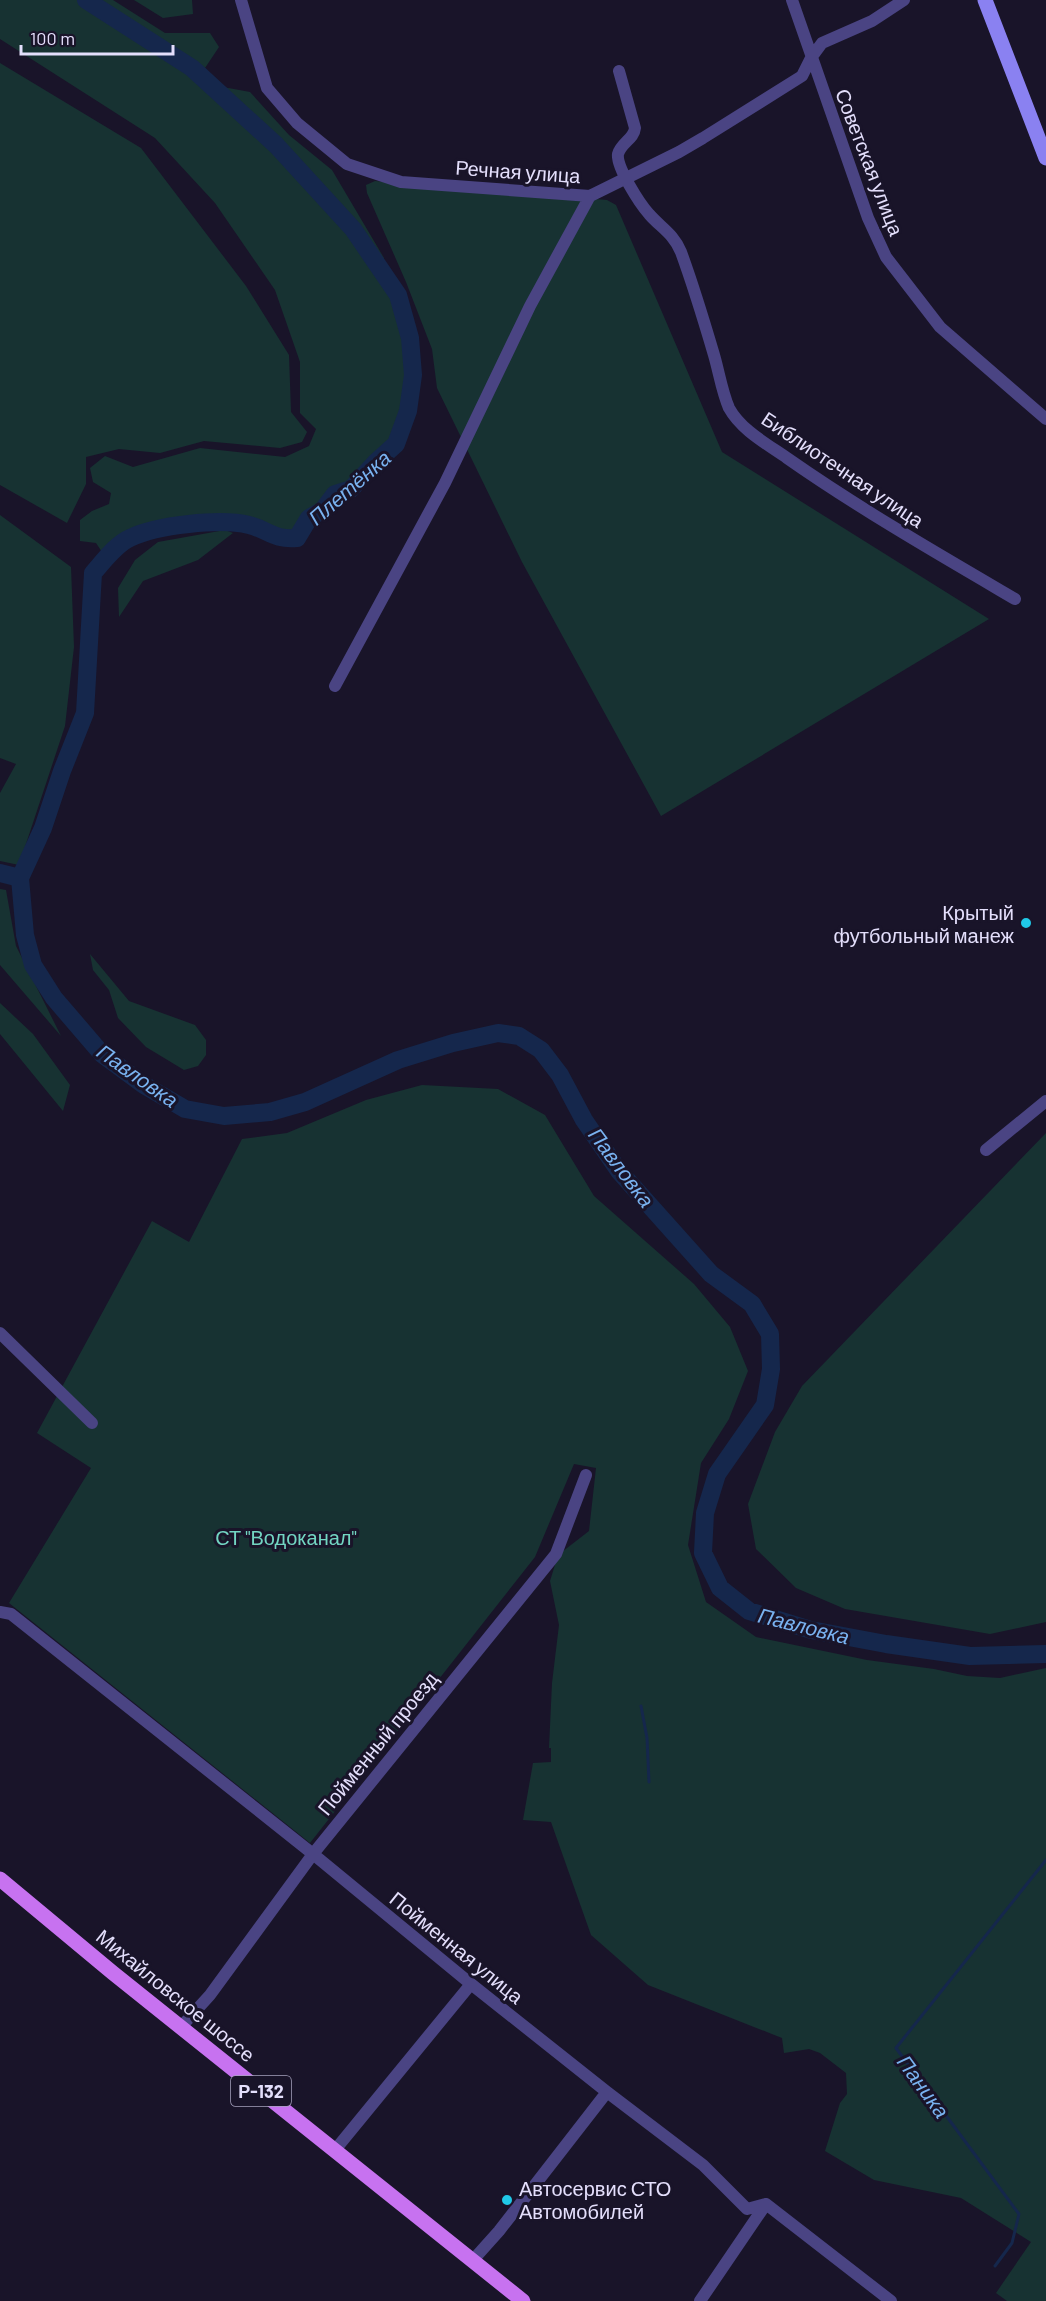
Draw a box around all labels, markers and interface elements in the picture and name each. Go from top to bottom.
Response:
scale bar [21,18,172,56]
text: 100 m [30,27,75,49]
street label: Советская улица [831,85,909,240]
street label: Речная улица [455,155,582,187]
street label: Библиотечная улица [757,406,929,533]
water label: Плетёнка [303,444,395,530]
place label: Крытый футбольный манеж [834,900,1015,947]
marker: Крытый футбольный манеж [1019,916,1033,930]
water label: Павловка [93,1038,183,1112]
water label: Павловка [584,1122,660,1212]
park label: СТ "Водоканал" [215,1525,357,1549]
water label: Павловка [756,1602,852,1648]
street label: Пойменный проезд [312,1666,442,1819]
street label: Пойменная улица [385,1886,529,2009]
street label: Михайловское шоссе [92,1924,260,2066]
water label: Паника [893,2050,955,2122]
road number: Р-132 [231,2076,291,2106]
place label: Автосервис СТО Автомобилей [519,2176,671,2223]
marker: Автосервис СТО Автомобилей [500,2193,514,2207]

